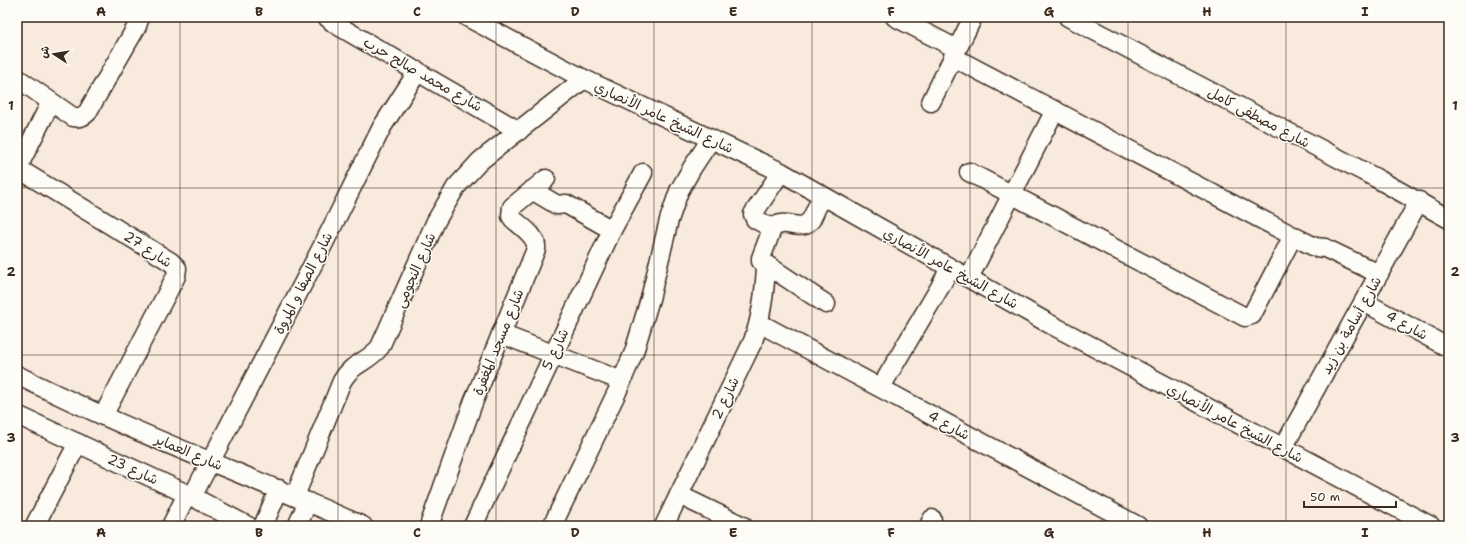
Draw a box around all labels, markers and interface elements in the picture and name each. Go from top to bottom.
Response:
text: A [96,3,106,20]
text: B [255,3,263,20]
text: C [413,3,421,20]
text: D [570,3,580,20]
text: E [729,3,738,20]
text: F [887,3,895,20]
text: G [1044,3,1055,20]
text: H [1202,3,1212,20]
text: I [1361,3,1369,20]
street label: شارع محمد صالح حرب [360,33,486,116]
north arrow [34,34,74,74]
text: ش [36,45,53,60]
street label: شارع الشيخ عامر الأنصاري [591,77,736,159]
street label: شارع مصطفى كامل [1204,82,1313,152]
text: 1 [8,97,14,114]
text: 1 [1452,97,1458,114]
street label: شارع الشيخ عامر الأنصاري [879,223,1022,314]
street label: شارع 27 [120,227,175,272]
street label: شارع الصفا و المروة [269,229,337,338]
street label: شارع النجومى [390,230,440,311]
text: 2 [6,263,16,280]
text: 2 [1450,263,1460,280]
street label: شارع أسامة بن زيد [1317,273,1386,378]
street label: شارع مسجد المغفرة [468,286,529,398]
street label: شارع 4 [1383,306,1431,345]
street label: شارع 5 [538,325,573,373]
street label: شارع 2 [707,374,744,423]
street label: شارع الشيخ عامر الأنصاري [1163,379,1306,468]
street label: شارع 4 [925,406,973,445]
text: 3 [6,429,16,446]
street label: شارع العماير [151,429,225,475]
text: 3 [1450,429,1460,446]
street label: شارع 23 [104,449,161,489]
scale bar [1304,483,1396,509]
text: 50 m [1310,489,1340,505]
text: A [96,524,106,541]
text: B [255,524,263,541]
text: C [413,524,421,541]
text: D [570,524,580,541]
text: E [729,524,738,541]
text: F [887,524,895,541]
text: G [1044,524,1055,541]
text: H [1202,524,1212,541]
text: I [1361,524,1369,541]

